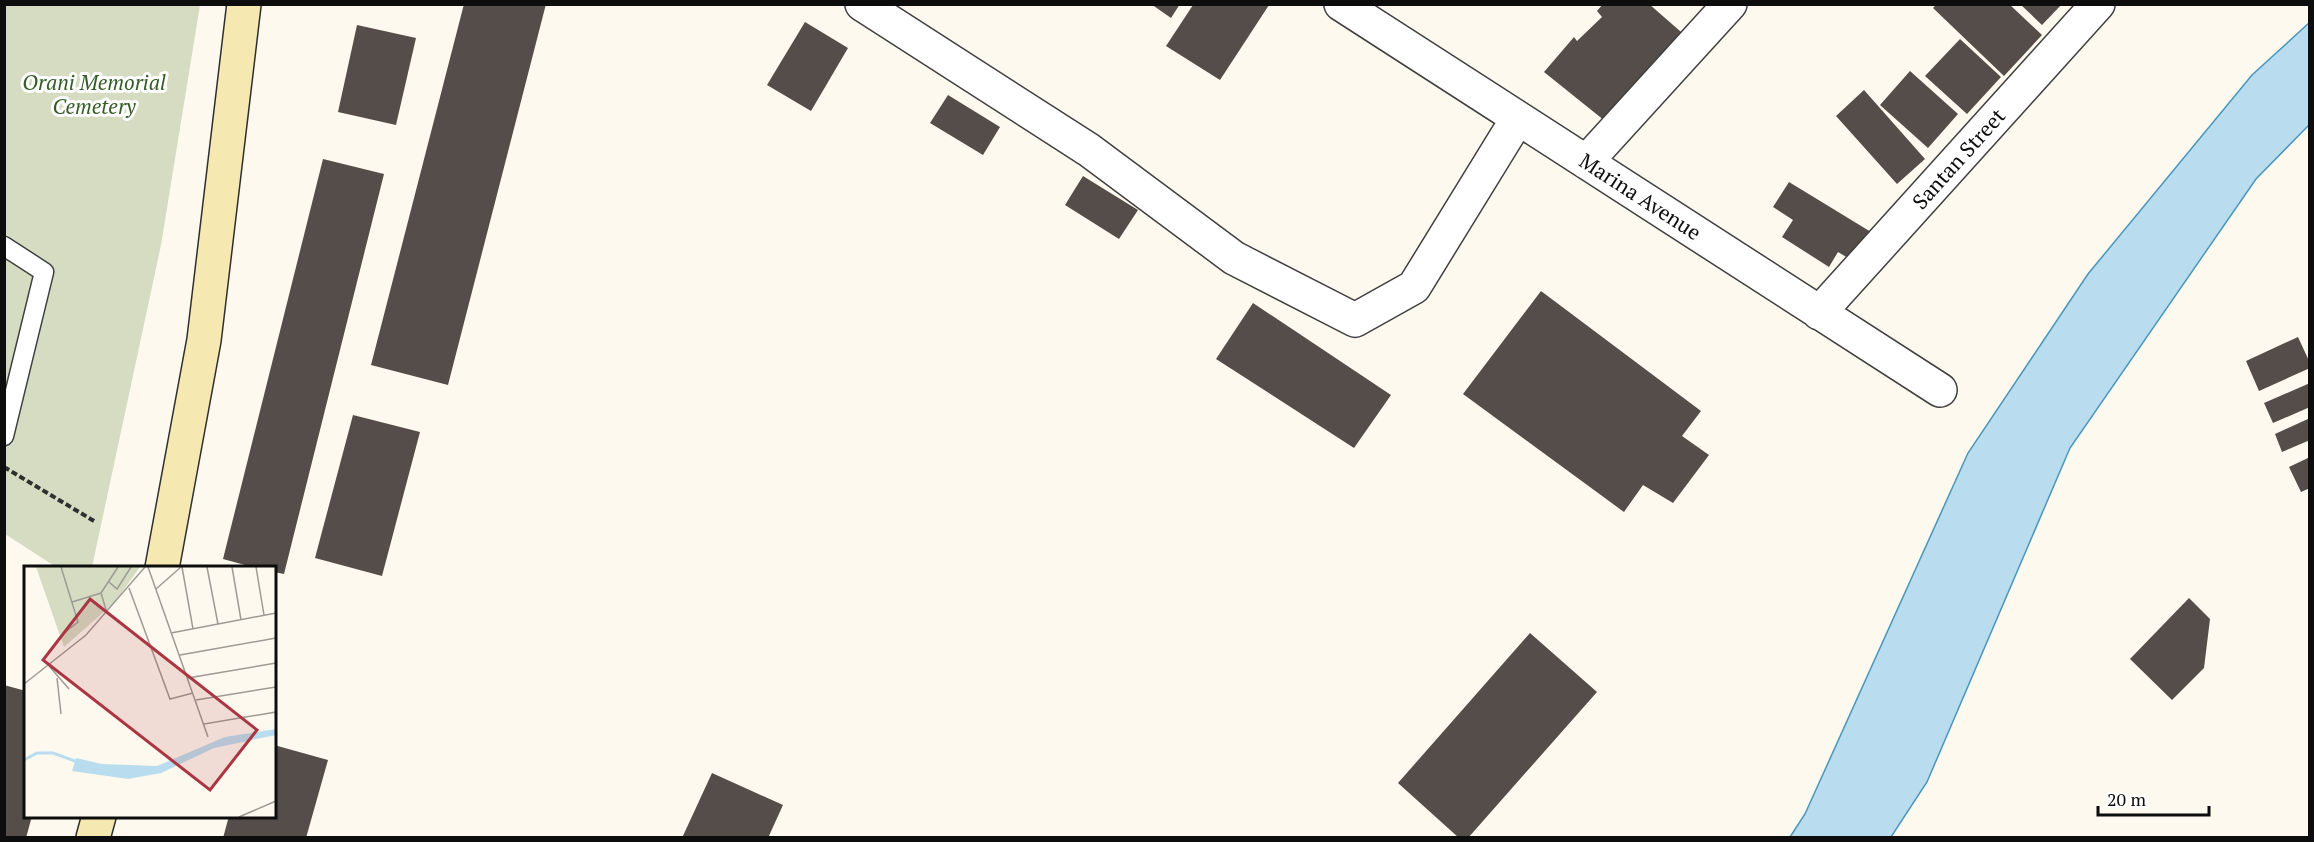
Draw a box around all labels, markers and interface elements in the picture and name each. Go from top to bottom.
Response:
park label: Orani Memorial Cemetery [22,68,166,120]
street label: Santan Street [1906,102,2011,215]
street label: Marina Avenue [1574,146,1707,246]
inset map [24,566,276,818]
scale bar [2098,779,2209,817]
text: 20 m [2107,787,2147,811]

